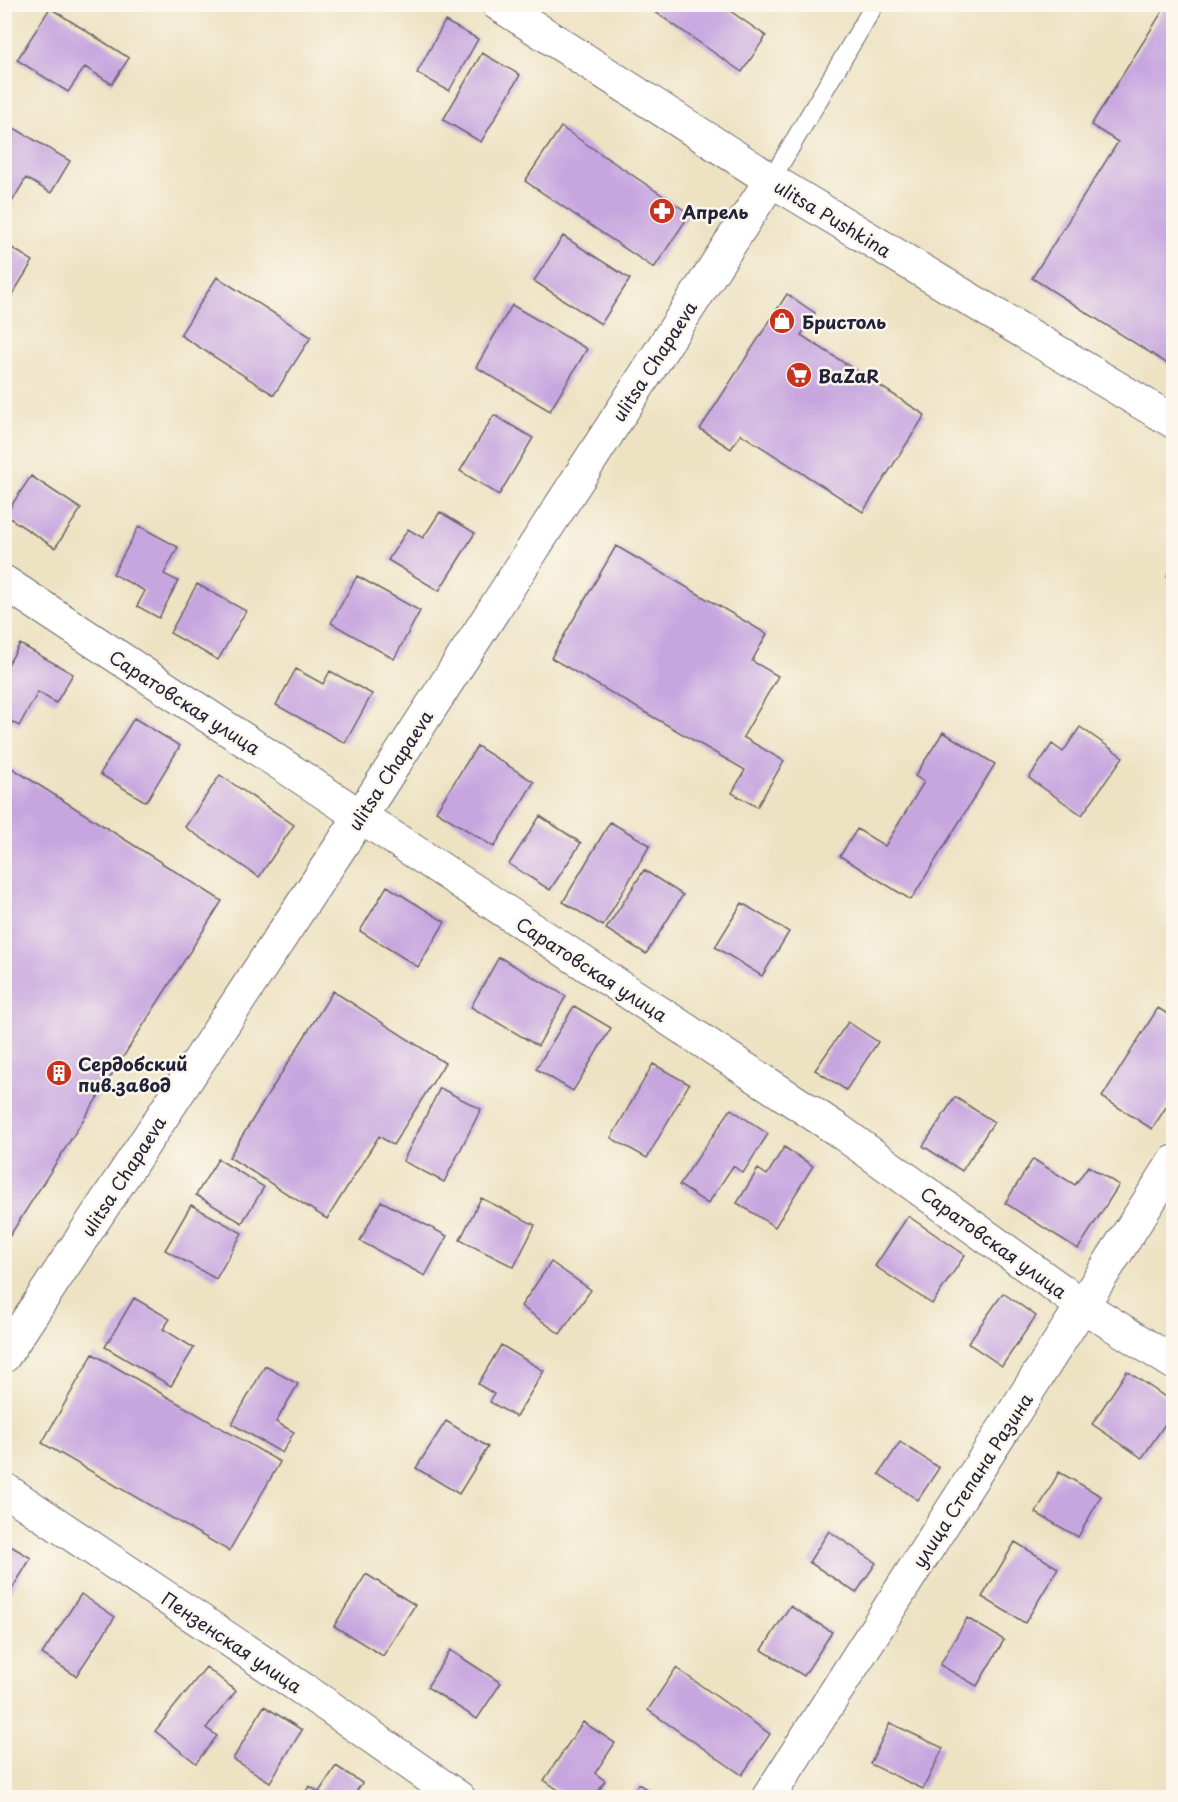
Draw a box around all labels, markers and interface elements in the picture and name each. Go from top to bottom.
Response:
street label: ulitsa Pushkina [769,172,897,264]
pharmacy icon: Апрель [647,196,677,226]
place label: Апрель [681,198,748,225]
street label: ulitsa Chapaeva [605,295,703,427]
shop icon: Бристоль [767,306,797,336]
place label: Бристоль [802,308,886,335]
supermarket icon: BaZaR [784,360,814,390]
place label: BaZaR [818,362,880,389]
street label: Саратовская улица [104,643,266,761]
street label: ulitsa Chapaeva [341,704,439,836]
street label: Саратовская улица [511,910,673,1028]
place label: Сердобский пив.завод [78,1050,188,1098]
building icon: Сердобский пив.завод [44,1058,74,1088]
street label: ulitsa Chapaeva [74,1110,172,1242]
street label: Саратовская улица [915,1180,1073,1305]
street label: улица Степана Разина [905,1387,1039,1573]
street label: Пензенская улица [156,1585,308,1699]

